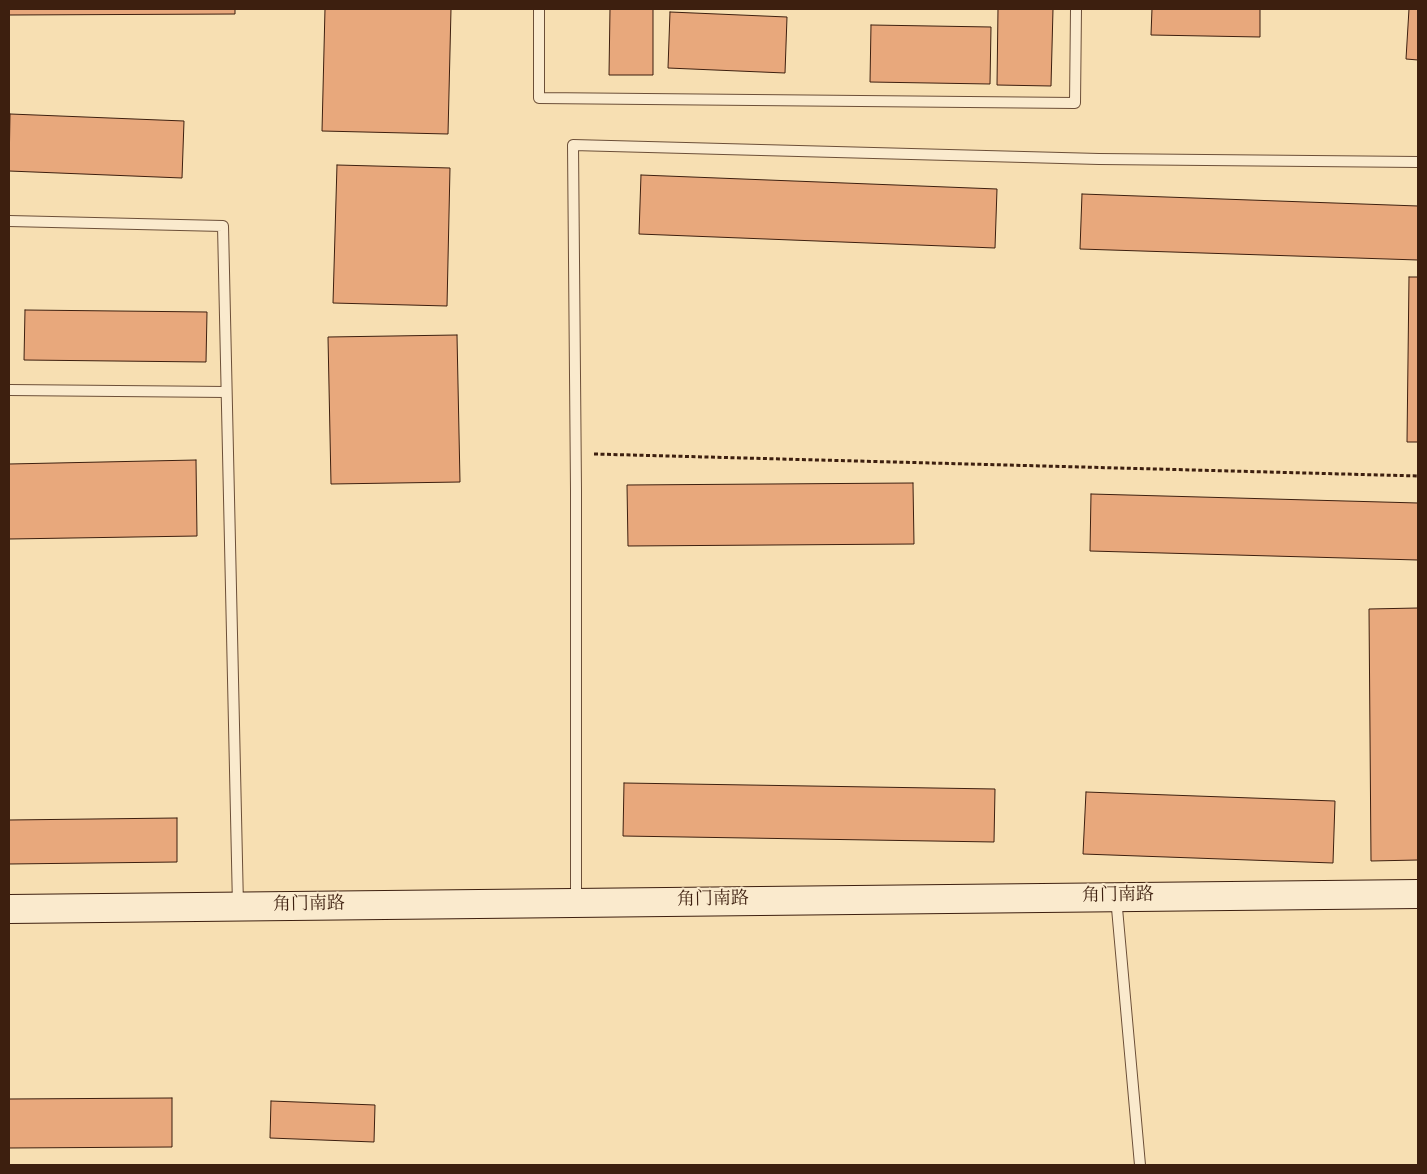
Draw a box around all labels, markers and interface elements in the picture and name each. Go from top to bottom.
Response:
street label: 角门南路 [1082,886,1154,908]
street label: 角门南路 [677,890,749,912]
street label: 角门南路 [273,895,345,917]

